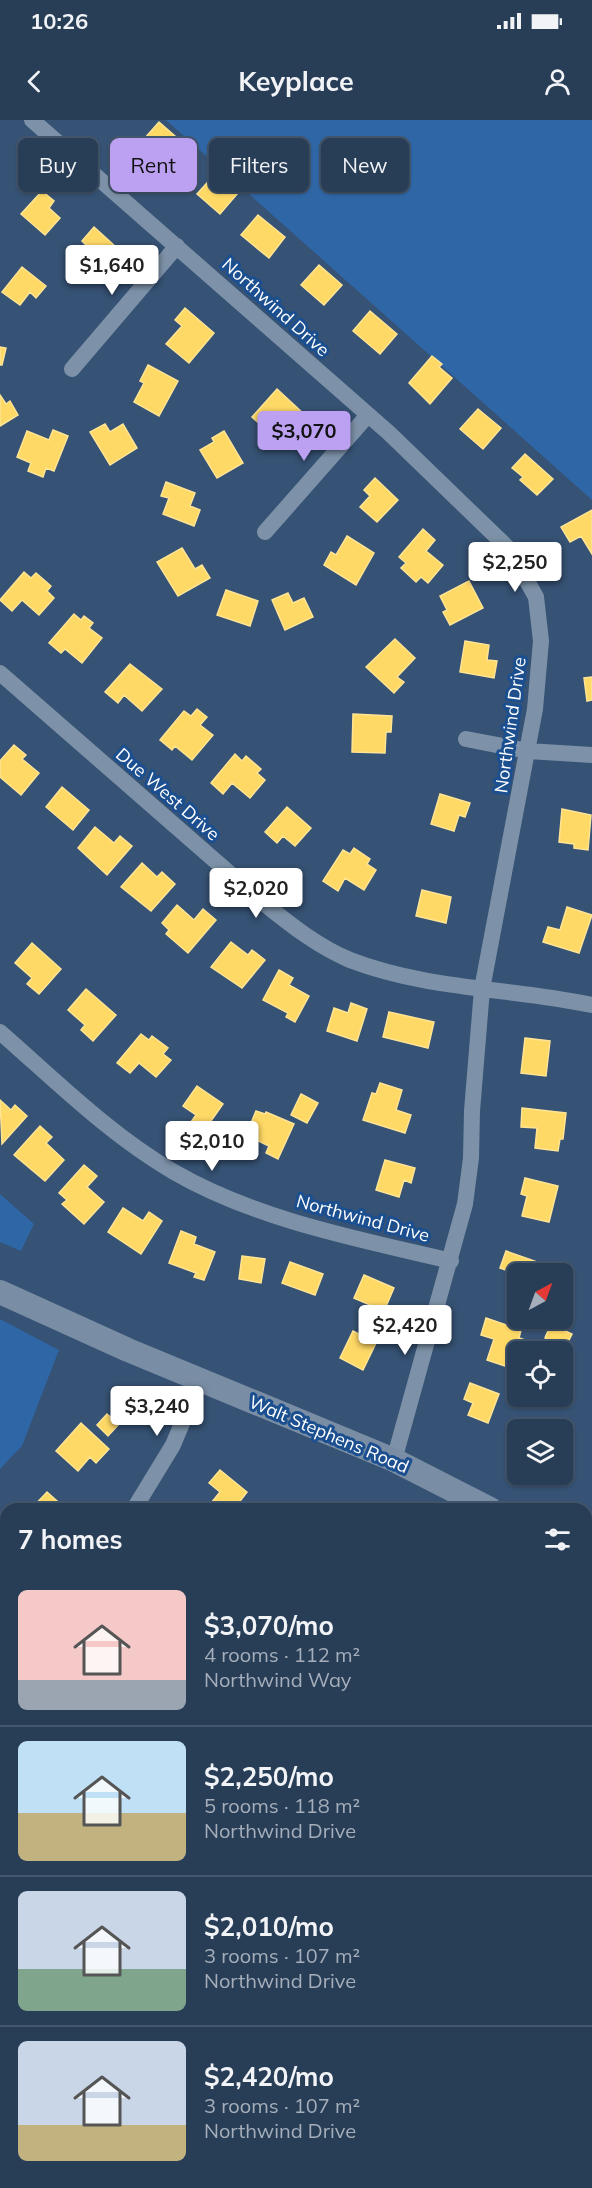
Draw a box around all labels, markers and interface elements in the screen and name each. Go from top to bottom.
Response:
text: 10:26 [30,7,88,35]
text: Keyplace [238,64,354,98]
icon: back [18,65,51,98]
icon: person [541,65,574,98]
chip: Buy [18,138,98,192]
chip: Rent [110,138,197,192]
chip: Filters [209,138,309,192]
chip: New [321,138,409,192]
pin: $1,640 [63,245,161,296]
text: $1,640 [80,252,144,277]
street label: Northwind Drive [217,253,335,361]
pin: $3,070 [255,411,353,462]
text: $3,070 [272,418,336,443]
pin: $2,250 [466,542,564,593]
text: $2,250 [483,549,547,574]
street label: Northwind Drive [489,656,531,794]
street label: Due West Drive [111,743,225,845]
pin: $2,020 [207,868,305,919]
text: $2,020 [224,875,288,900]
pin: $2,010 [163,1121,261,1172]
text: $2,010 [180,1128,244,1153]
street label: Northwind Drive [294,1189,432,1247]
north arrow [507,1263,573,1329]
map controls [507,1263,573,1485]
pin: $2,420 [356,1305,454,1356]
text: $2,420 [373,1312,437,1337]
button: locate [507,1341,573,1407]
pin: $3,240 [108,1386,206,1437]
street label: Walt Stephens Road [245,1390,413,1478]
text: $3,240 [125,1393,189,1418]
button: layers [507,1419,573,1485]
text: 7 homes [18,1523,122,1556]
icon: filters [541,1523,574,1556]
text: $3,070/mo [204,1609,334,1642]
icon: home [66,1614,138,1686]
text: 4 rooms · 112 m² [204,1642,360,1667]
text: Northwind Way [204,1667,351,1692]
text: $2,250/mo [204,1760,334,1793]
icon: home [66,1765,138,1837]
text: 5 rooms · 118 m² [204,1793,360,1818]
text: Northwind Drive [204,1818,356,1843]
text: $2,010/mo [204,1910,334,1943]
icon: home [66,1915,138,1987]
text: 3 rooms · 107 m² [204,1943,360,1968]
text: Northwind Drive [204,1968,356,1993]
text: $2,420/mo [204,2060,334,2093]
icon: home [66,2065,138,2137]
text: 3 rooms · 107 m² [204,2093,360,2118]
text: Northwind Drive [204,2118,356,2143]

